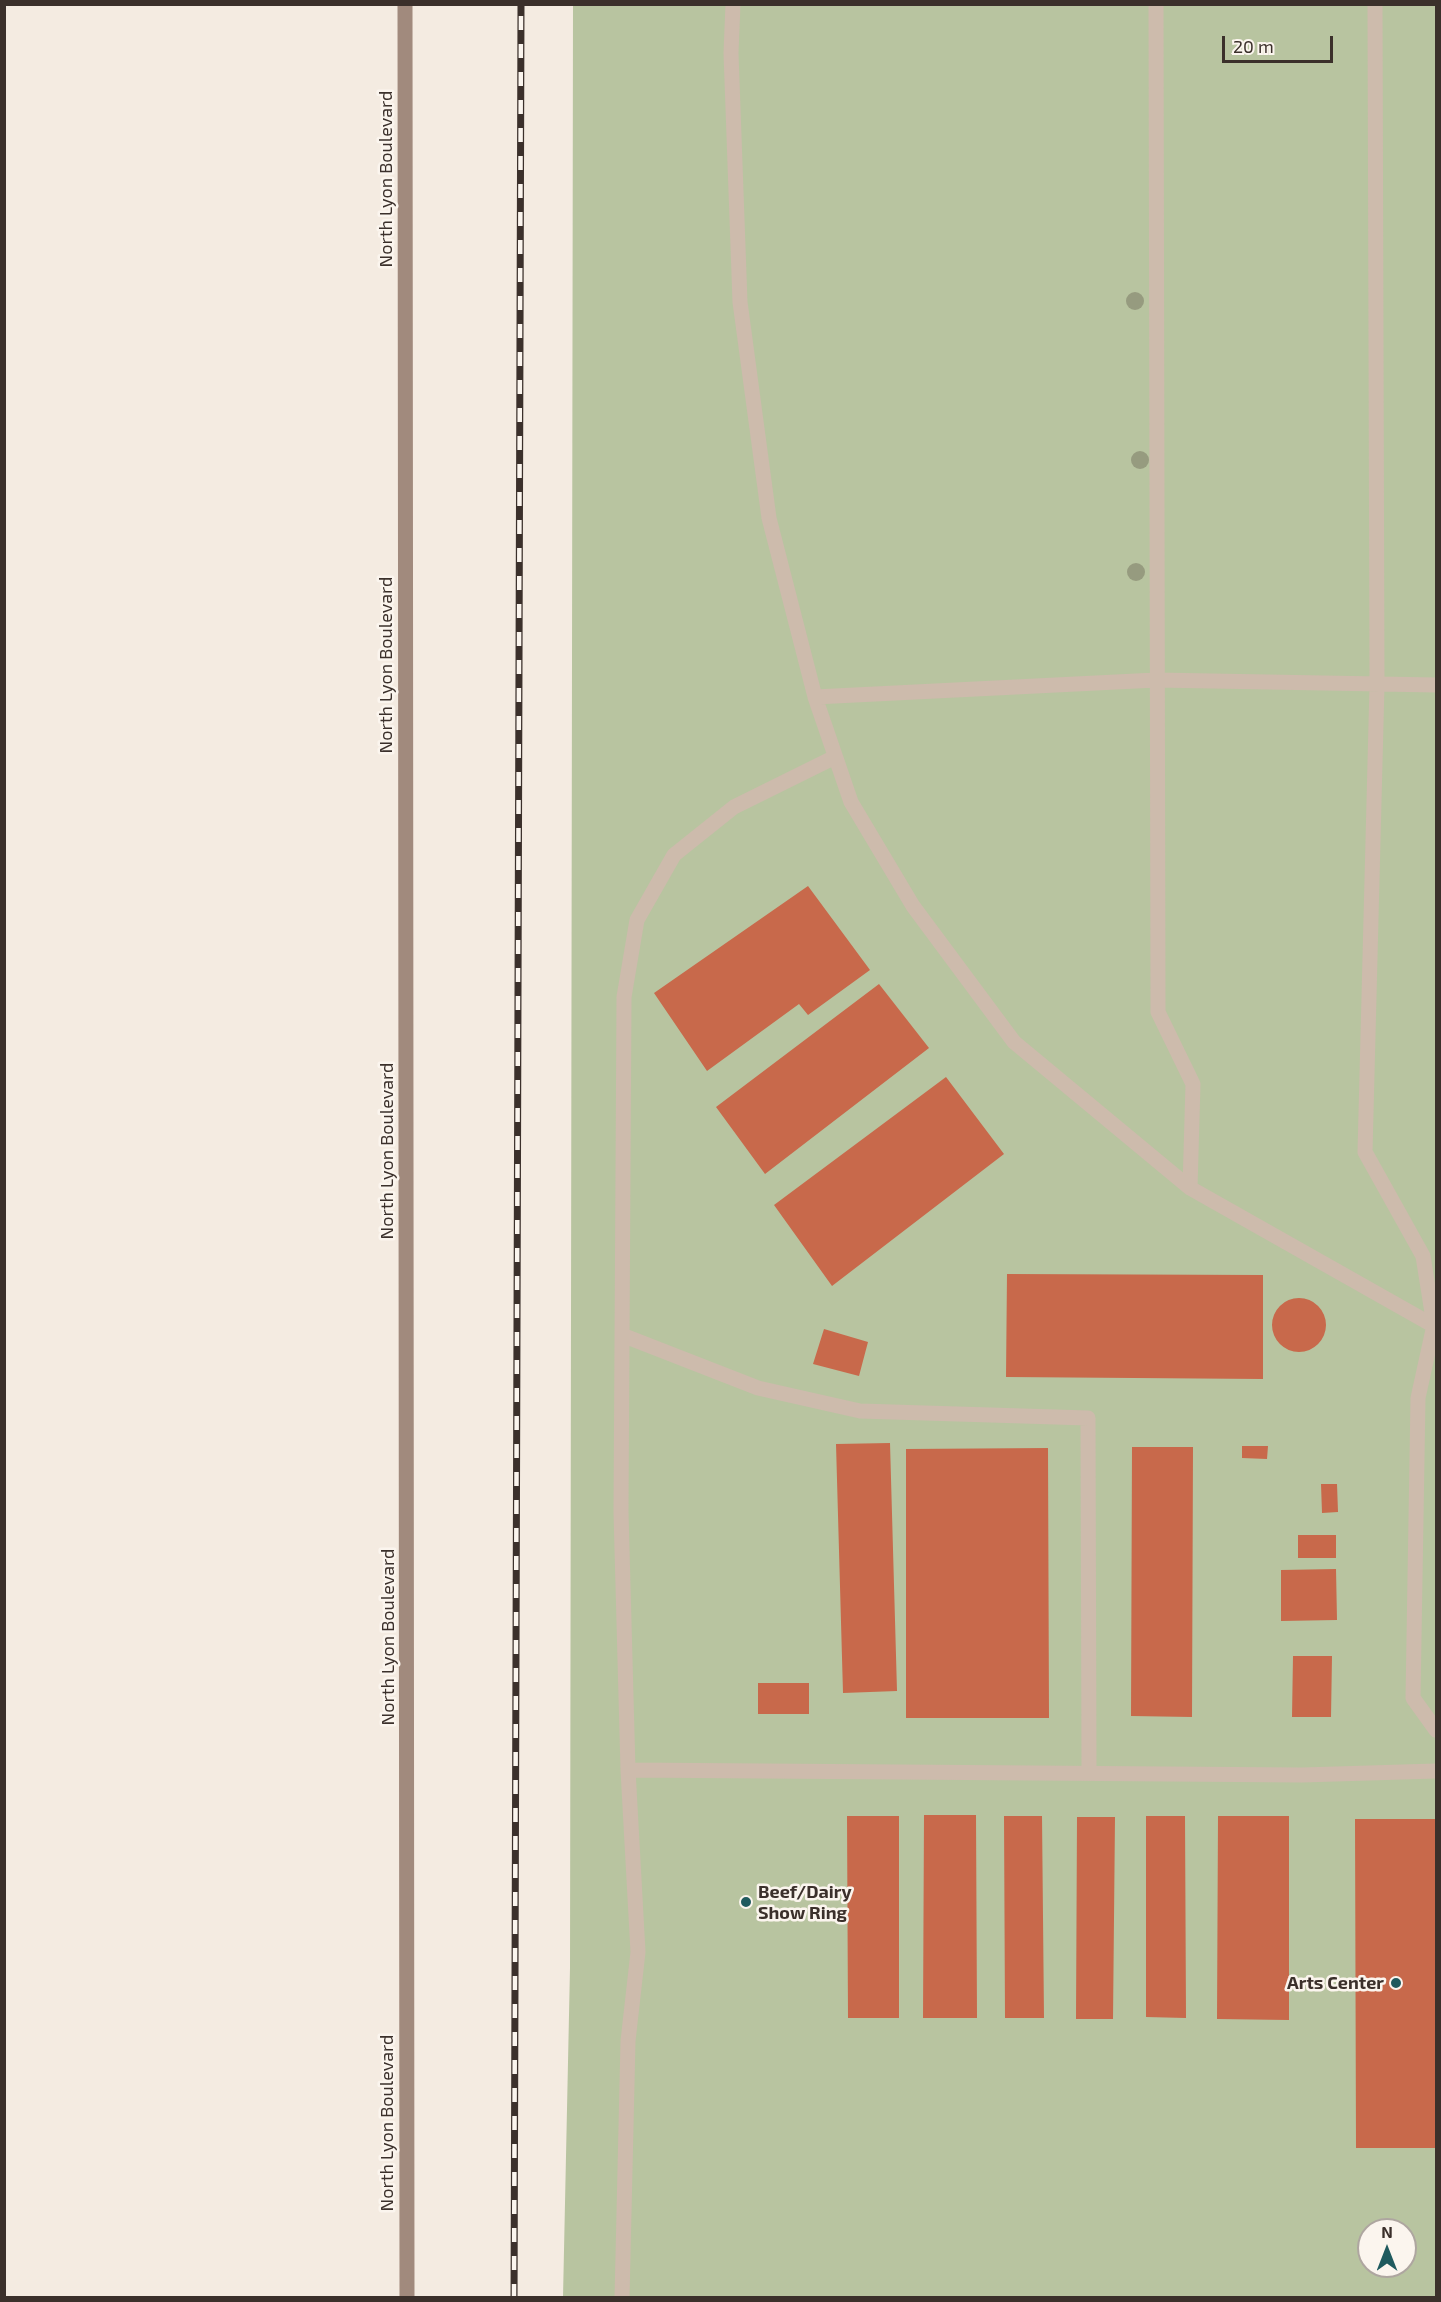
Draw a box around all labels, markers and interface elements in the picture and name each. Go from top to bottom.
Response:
scale bar [1225,24,1336,62]
text: 20 m [1233,35,1274,57]
street label: North Lyon Boulevard [375,91,397,267]
street label: North Lyon Boulevard [375,577,397,753]
street label: North Lyon Boulevard [376,1063,398,1239]
street label: North Lyon Boulevard [377,1549,399,1725]
place label: Beef/Dairy Show Ring [758,1881,852,1924]
marker: Beef/Dairy Show Ring [739,1895,753,1909]
place label: Arts Center [1287,1972,1384,1994]
marker: Arts Center [1389,1976,1403,1990]
street label: North Lyon Boulevard [376,2035,398,2211]
north arrow [1357,2218,1417,2278]
text: N [1381,2222,1393,2241]

